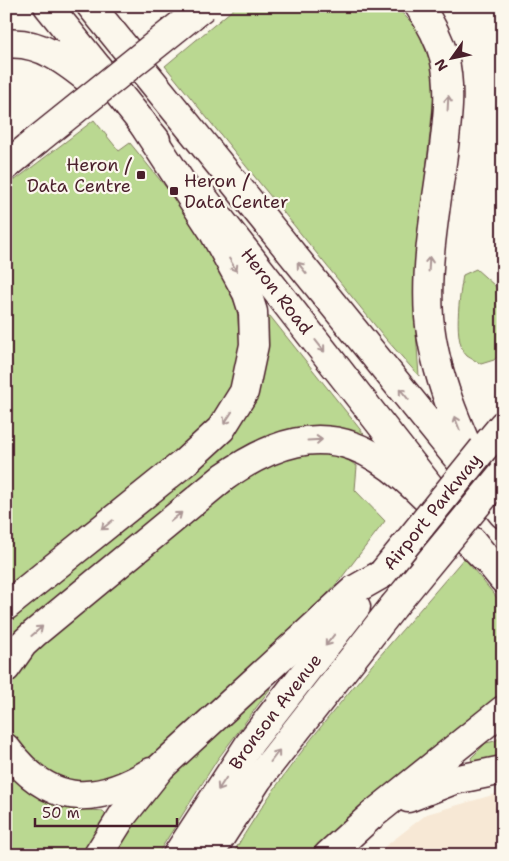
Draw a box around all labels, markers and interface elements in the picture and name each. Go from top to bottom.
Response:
north arrow [426,32,476,82]
text: N [431,56,452,75]
one-way arrow [444,95,453,111]
place label: Heron / Data Centre [27,153,133,198]
marker: Heron / Data Centre [135,169,147,181]
place label: Heron / Data Center [184,169,288,214]
marker: Heron / Data Center [168,185,180,197]
street label: Heron Road [235,243,318,339]
one-way arrow [425,257,434,273]
one-way arrow [228,258,238,272]
one-way arrow [297,261,308,274]
one-way arrow [315,339,325,353]
one-way arrow [399,388,410,401]
one-way arrow [223,410,233,424]
one-way arrow [452,415,461,431]
one-way arrow [307,436,323,445]
street label: Airport Parkway [378,448,487,575]
one-way arrow [169,511,182,522]
one-way arrow [101,520,114,531]
one-way arrow [30,626,43,637]
one-way arrow [325,633,336,646]
street label: Bronson Avenue [224,649,327,774]
one-way arrow [269,750,280,763]
one-way arrow [216,776,226,790]
scale bar [35,796,178,828]
text: 50 m [42,803,80,823]

